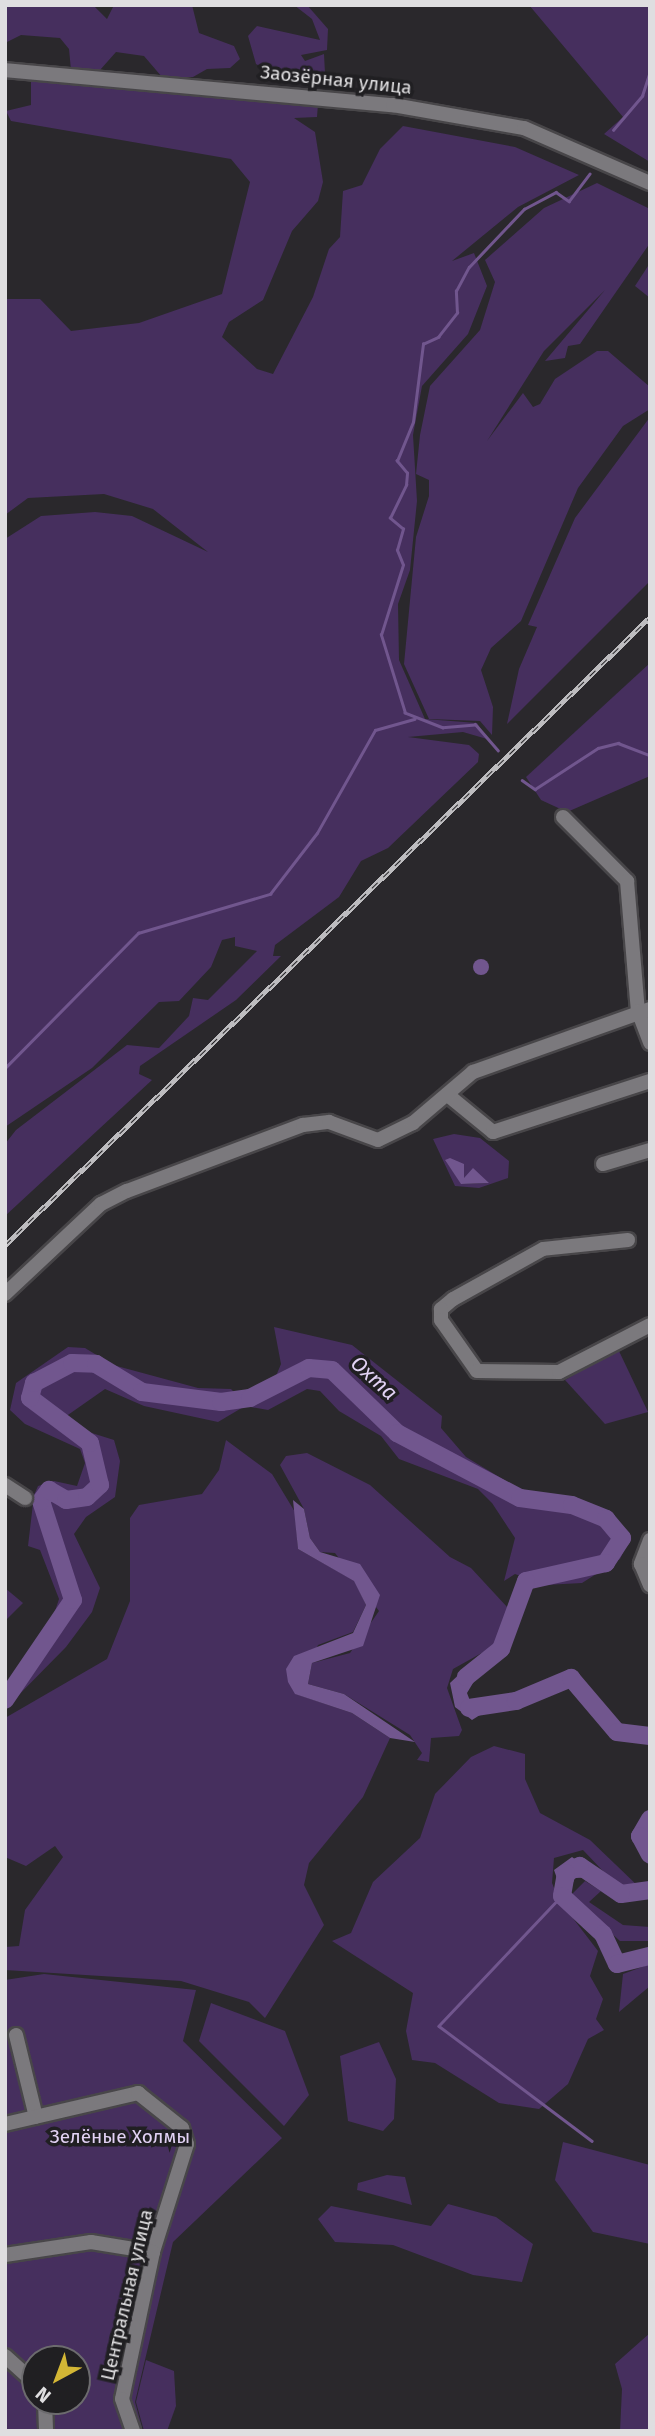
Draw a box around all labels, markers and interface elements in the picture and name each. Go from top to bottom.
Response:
street label: Заозёрная улица [259,61,413,99]
water label: Охта [345,1351,403,1405]
park label: Зелёные Холмы [50,2126,190,2148]
street label: Центральная улица [96,2207,158,2383]
north arrow [21,2345,91,2415]
text: N [31,2382,56,2408]

